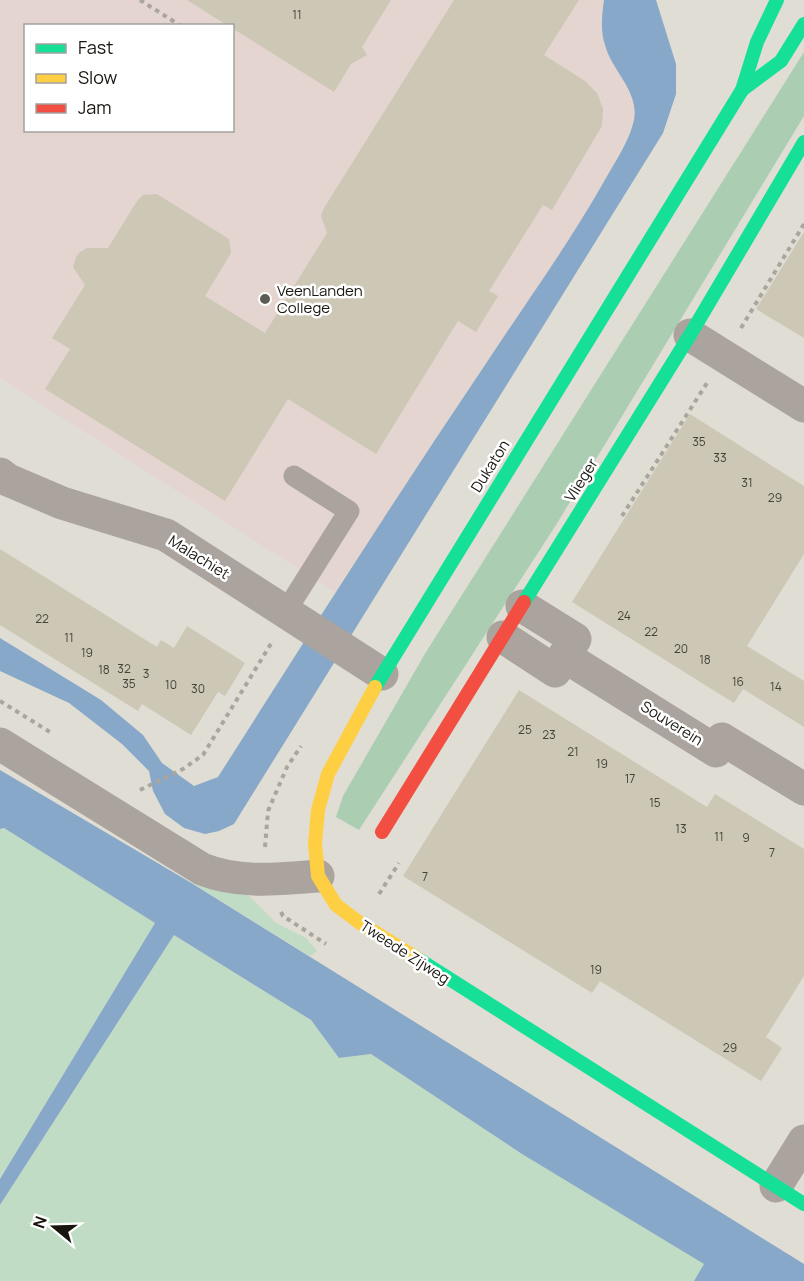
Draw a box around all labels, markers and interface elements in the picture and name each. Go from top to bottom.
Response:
house number: 11 [292,6,302,23]
legend [24,24,234,132]
text: Fast [78,35,113,59]
text: Slow [78,65,118,89]
text: Jam [78,95,112,119]
place label: VeenLanden College [277,280,363,318]
marker: VeenLanden College [258,292,272,306]
house number: 35 [692,433,706,450]
street label: Dukaton [466,436,514,496]
house number: 33 [713,449,727,466]
street label: Vlieger [559,454,603,506]
house number: 31 [741,474,753,491]
house number: 29 [768,489,782,506]
street label: Malachiet [164,530,234,584]
house number: 24 [617,607,631,624]
house number: 22 [35,610,49,627]
house number: 22 [644,623,658,640]
house number: 11 [64,629,74,646]
house number: 20 [674,640,688,657]
house number: 19 [81,644,93,661]
house number: 18 [699,651,711,668]
house number: 32 [117,660,131,677]
house number: 18 [98,661,110,678]
house number: 3 [143,665,149,682]
house number: 16 [732,673,744,690]
house number: 35 [122,675,136,692]
house number: 10 [165,676,177,693]
house number: 14 [770,678,782,695]
house number: 30 [191,680,205,697]
street label: Souverein [637,696,707,750]
house number: 25 [518,721,532,738]
house number: 23 [542,726,556,743]
house number: 21 [567,743,579,760]
house number: 19 [596,755,608,772]
house number: 17 [625,770,635,787]
house number: 15 [649,794,661,811]
house number: 13 [675,820,687,837]
house number: 11 [714,828,724,845]
house number: 9 [742,829,750,846]
house number: 7 [769,844,775,861]
house number: 7 [422,868,428,885]
street label: Tweede Zijweg [356,915,454,989]
house number: 19 [590,961,602,978]
house number: 29 [723,1039,737,1056]
north arrow [24,1197,84,1257]
text: N [28,1213,52,1231]

